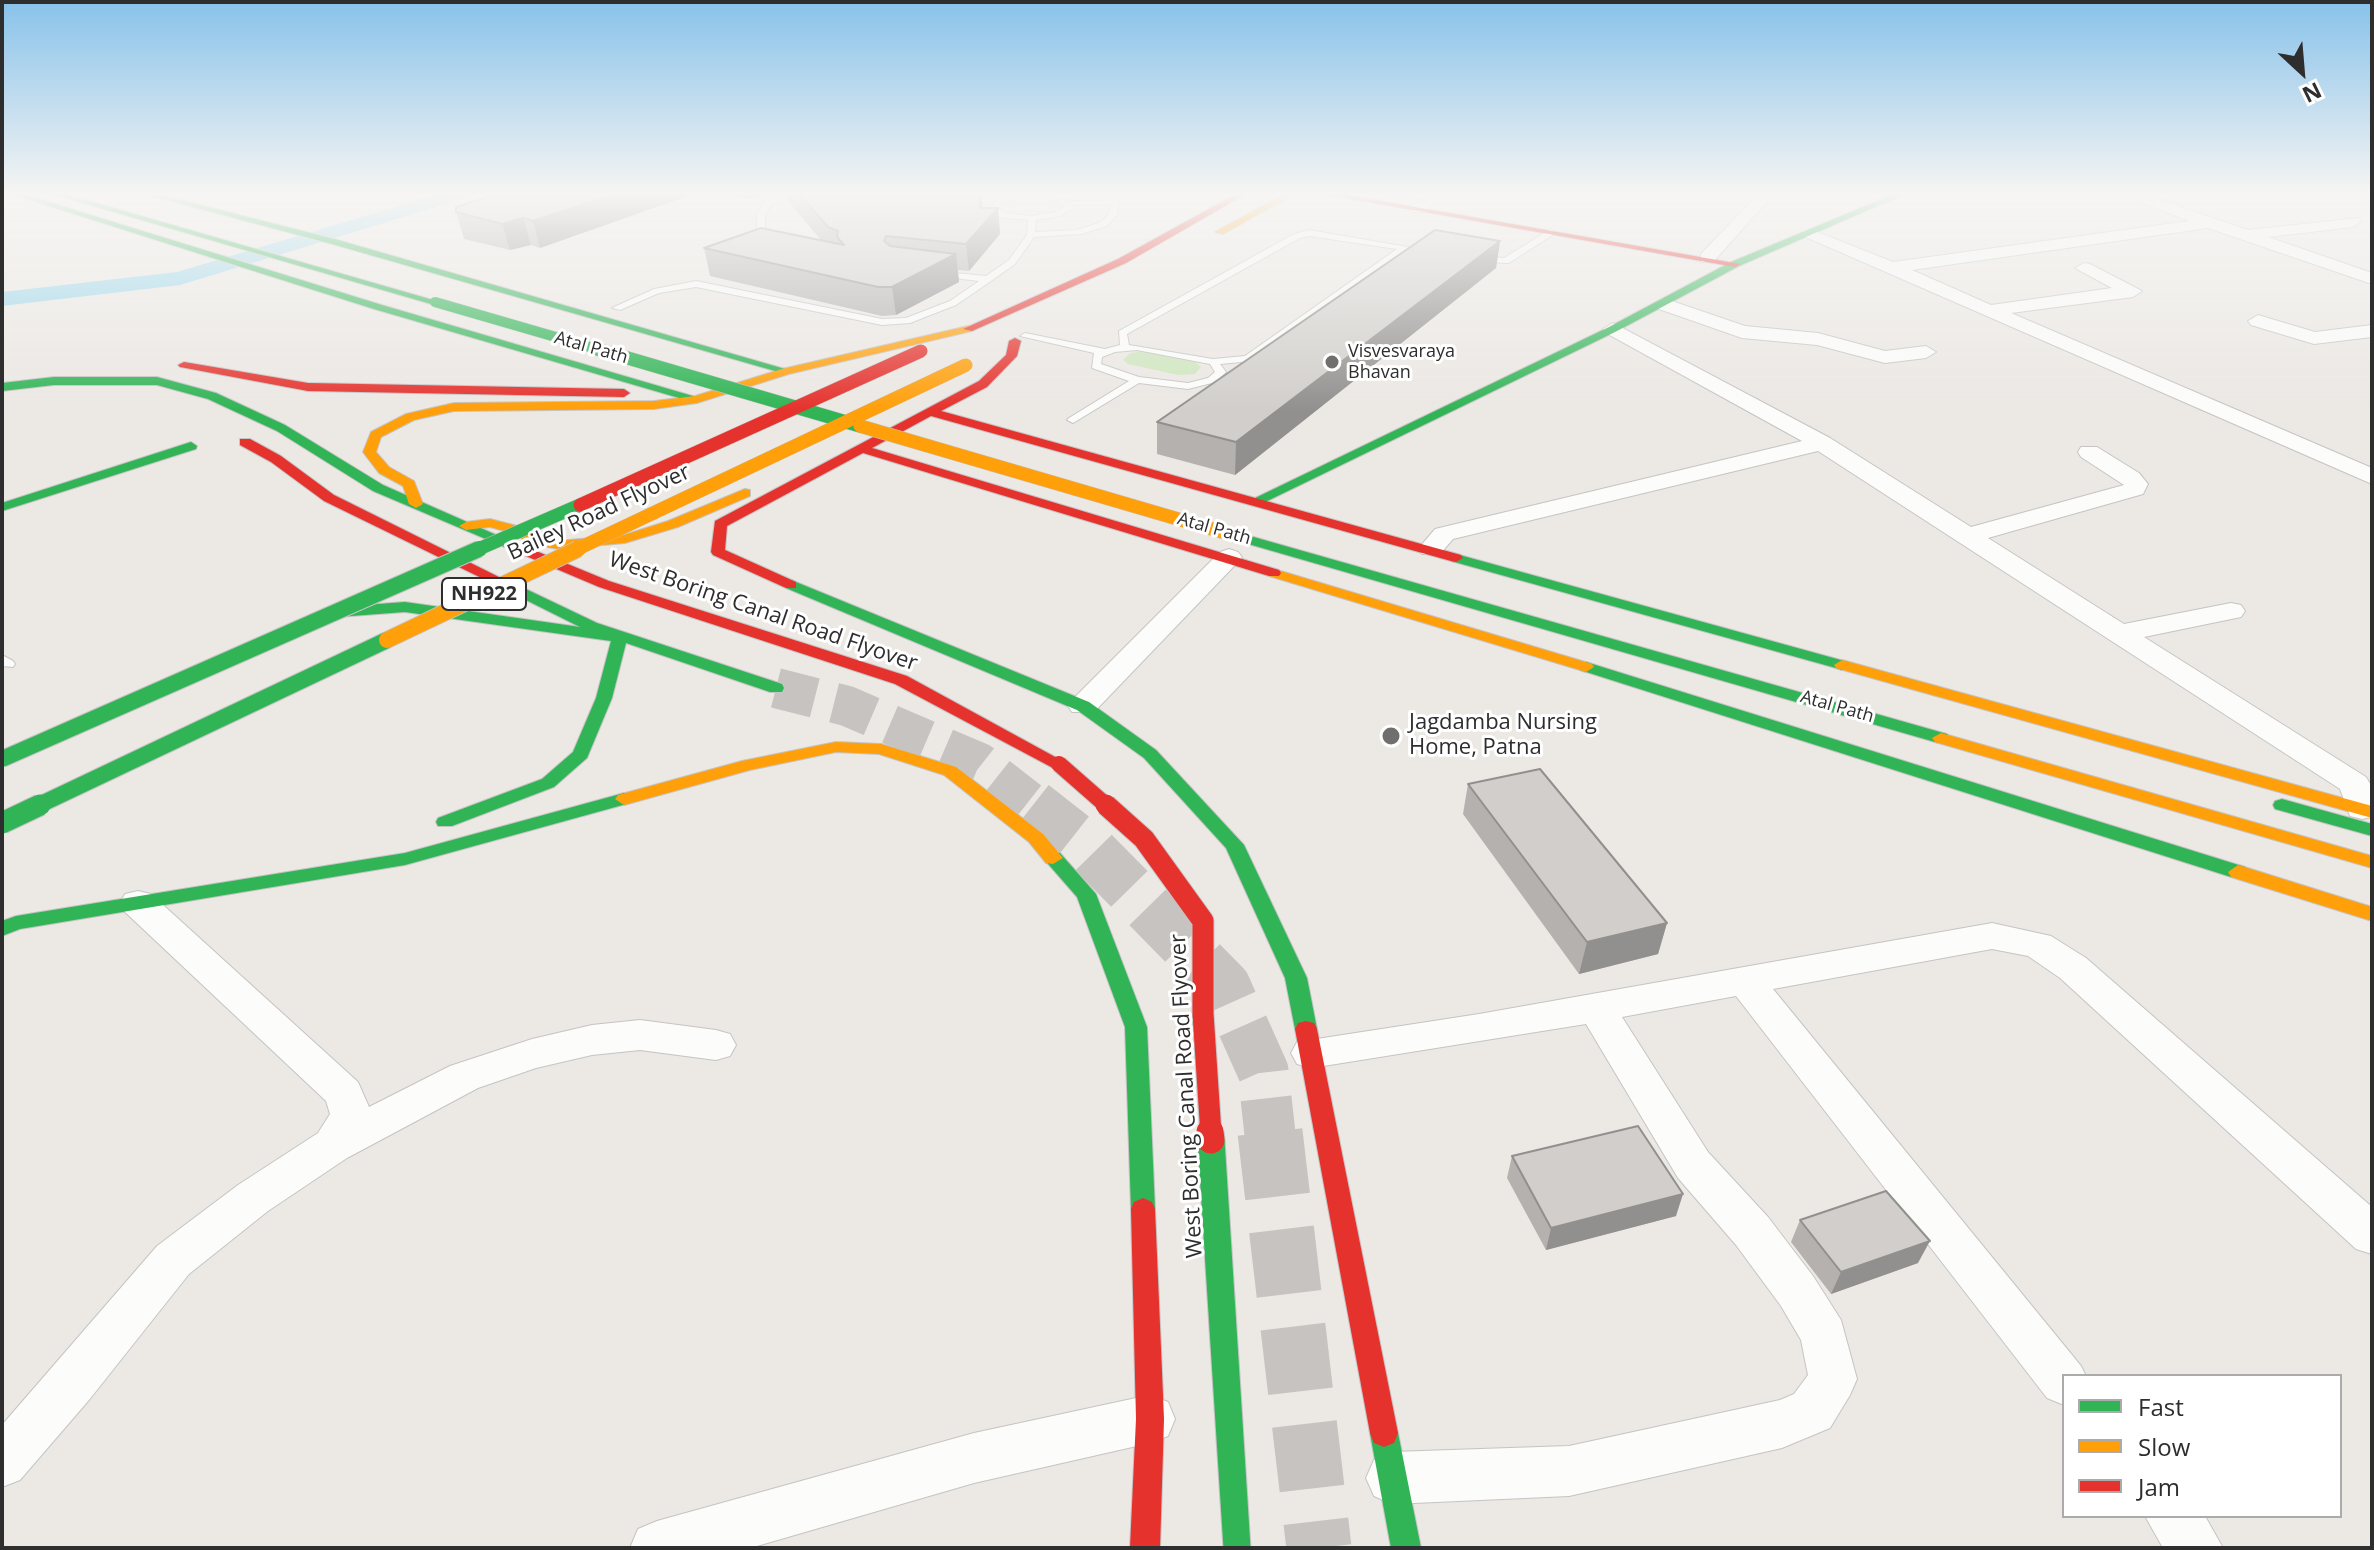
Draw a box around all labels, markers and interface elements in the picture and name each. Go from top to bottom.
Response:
north arrow [2262,32,2342,112]
text: N [2298,76,2327,111]
street label: Atal Path [552,327,630,369]
place label: Visvesvaraya Bhavan [1348,341,1455,384]
marker: Visvesvaraya Bhavan [1323,353,1341,371]
street label: Bailey Road Flyover [504,459,694,567]
street label: Atal Path [1175,508,1253,550]
street label: West Boring Canal Road Flyover [605,547,921,677]
road number: NH922 [442,578,526,610]
street label: Atal Path [1798,686,1876,728]
place label: Jagdamba Nursing Home, Patna [1409,710,1597,762]
marker: Jagdamba Nursing Home, Patna [1380,725,1402,747]
street label: West Boring Canal Road Flyover [1165,933,1209,1259]
legend [2062,1374,2342,1518]
text: Fast [2138,1390,2184,1423]
text: Slow [2138,1430,2190,1463]
text: Jam [2138,1470,2180,1503]

